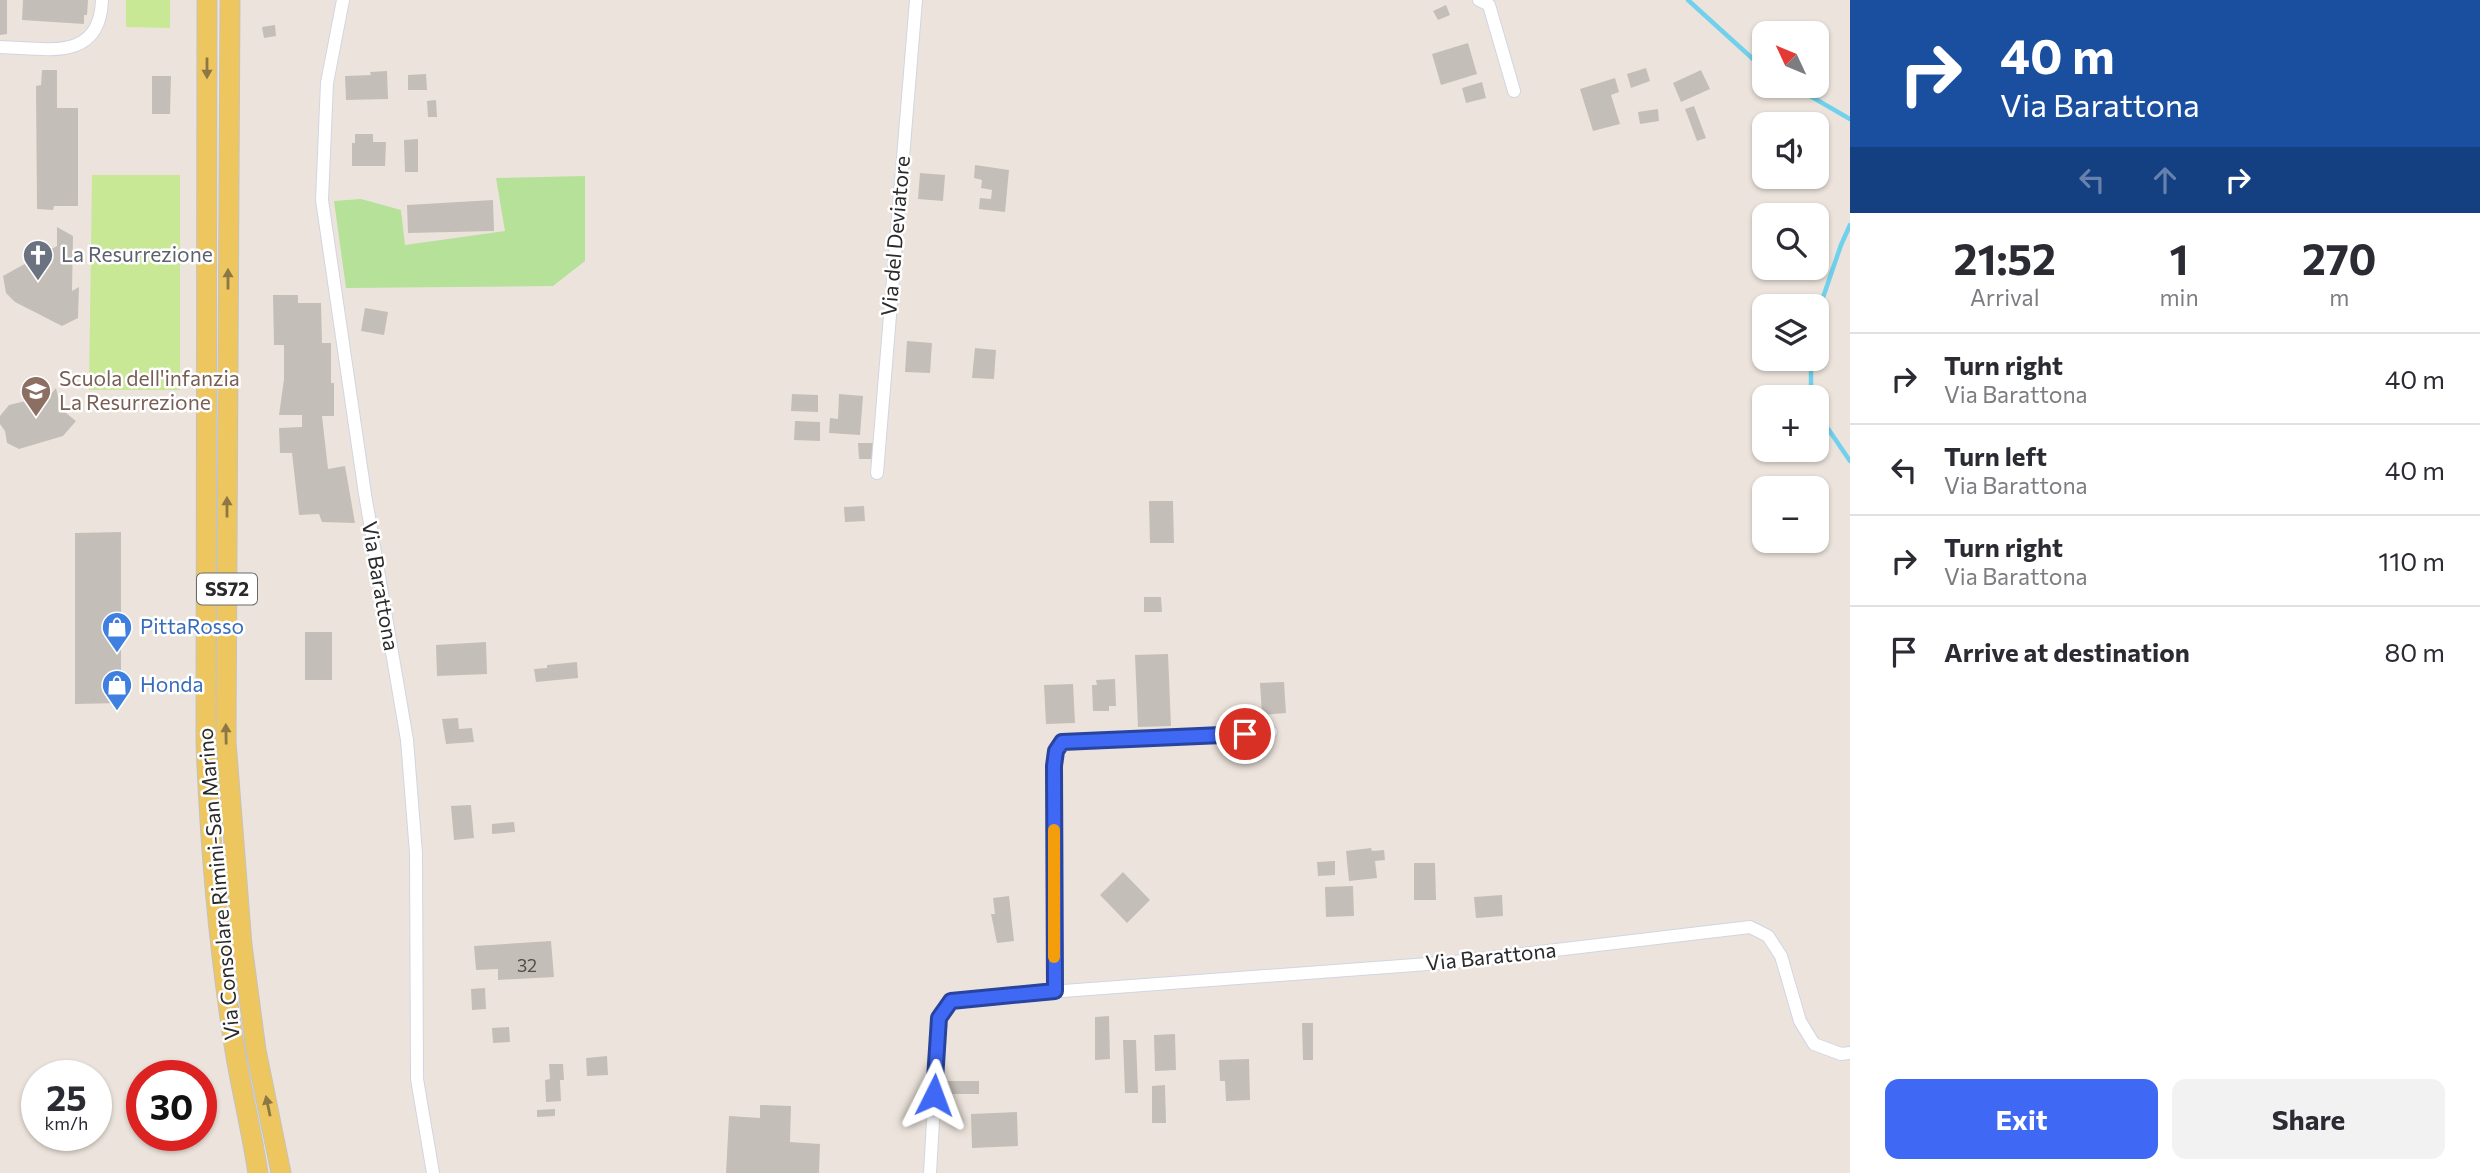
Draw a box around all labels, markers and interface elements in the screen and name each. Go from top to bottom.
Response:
north arrow [1752,21,1829,98]
map controls [1752,21,1829,553]
text: 40 m [2000,24,2115,84]
icon: right [1885,28,1976,119]
one-way arrow [201,57,213,79]
text: Via Barattona [2000,84,2200,124]
button: sound [1752,112,1829,189]
street label: Via del Deviatore [875,155,914,317]
icon: left [2073,161,2111,199]
icon: ahead [2146,161,2184,199]
icon: right [2219,161,2257,199]
button: search [1752,203,1829,280]
text: 21:52 [1954,232,2056,284]
text: 1 [2169,232,2189,284]
text: 270 [2302,232,2376,284]
church icon: La Resurrezione [21,238,55,282]
place label: La Resurrezione [61,241,213,266]
one-way arrow [222,268,234,290]
text: Arrival [1970,283,2040,311]
text: min [2159,283,2199,311]
text: m [2329,283,2349,311]
button: layers [1752,294,1829,371]
text: Turn right [1944,349,2063,380]
icon: right [1885,360,1923,398]
text: 40 m [2385,363,2445,394]
place label: Scuola dell'infanzia La Resurrezione [59,365,240,414]
school or university icon: Scuola dell'infanzia La Resurrezione [19,374,53,418]
text: Via Barattona [1944,380,2088,408]
button: + [1752,385,1829,462]
text: Turn left [1944,440,2047,471]
icon: left [1885,451,1923,489]
text: 40 m [2385,454,2445,485]
text: Via Barattona [1944,471,2088,499]
button: − [1752,476,1829,553]
one-way arrow [221,496,233,518]
street label: Via Barattona [358,519,405,652]
text: Turn right [1944,531,2063,562]
icon: right [1885,542,1923,580]
text: 110 m [2378,545,2445,576]
text: Via Barattona [1944,562,2088,590]
road number: SS72 [197,574,257,604]
shop icon: PittaRosso [100,610,134,654]
place label: PittaRosso [140,613,244,638]
icon: arrive [1885,633,1923,671]
text: Arrive at destination [1944,636,2190,667]
text: 80 m [2385,636,2445,667]
shop icon: Honda [100,668,134,712]
place label: Honda [140,671,203,696]
pin [1215,704,1275,764]
icon: arrive [1226,715,1264,753]
one-way arrow [221,723,232,745]
street label: Via Consolare Rimini-San Marino [191,727,244,1041]
street label: Via Barattona [1424,936,1557,975]
house number: 32 [517,954,537,976]
position arrow [897,1058,971,1132]
speed limit sign: 30 [126,1060,217,1151]
text: 25 [46,1075,87,1118]
button: Exit [1885,1079,2158,1159]
button: Share [2172,1079,2445,1159]
one-way arrow [262,1095,273,1117]
text: km/h [45,1112,88,1134]

